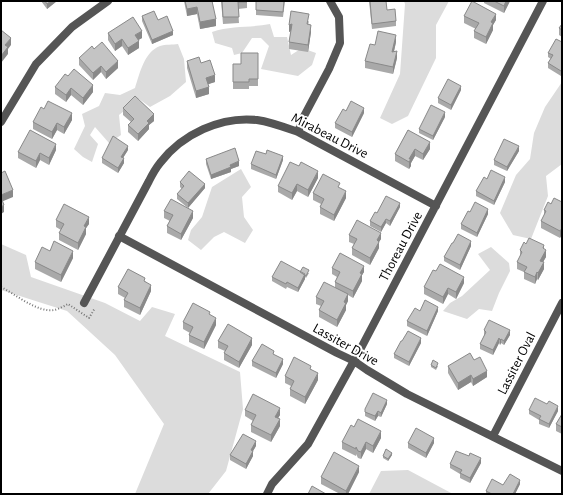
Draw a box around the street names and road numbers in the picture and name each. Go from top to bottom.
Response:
street label: Mirabeau Drive [289,111,370,161]
street label: Thoreau Drive [377,209,425,284]
street label: Lassiter Drive [310,321,381,369]
street label: Lassiter Oval [495,330,539,397]

